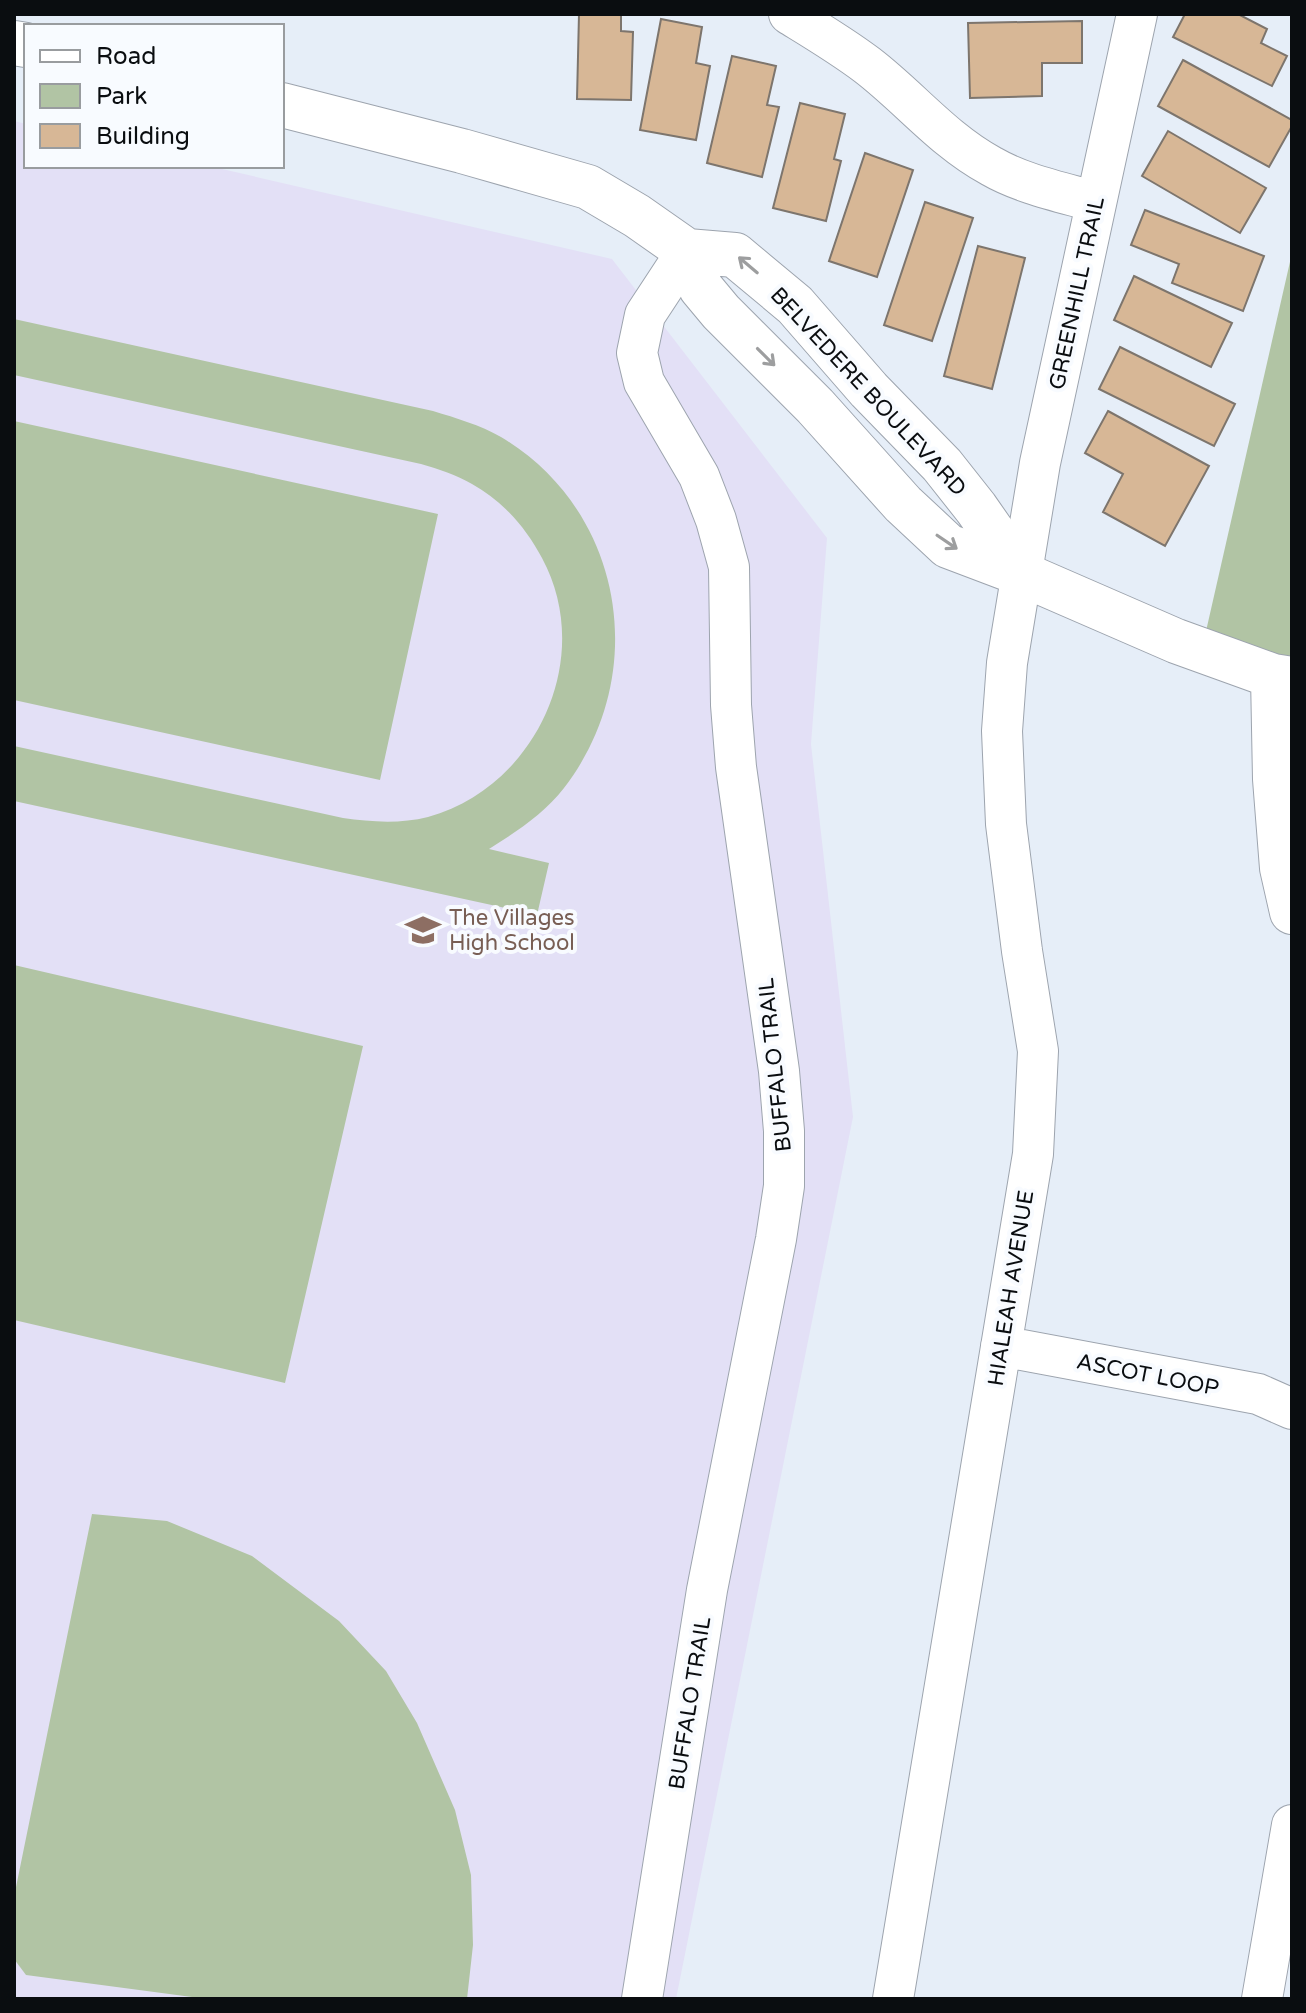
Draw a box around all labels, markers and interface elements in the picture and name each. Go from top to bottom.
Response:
legend [24,24,284,168]
text: Road [96,42,156,71]
text: Park [96,82,147,111]
text: Building [96,122,190,151]
street label: GREENHILL TRAIL [1044,194,1110,392]
one-way arrow [738,256,759,274]
street label: BELVEDERE BOULEVARD [765,282,972,501]
one-way arrow [756,347,775,366]
one-way arrow [936,534,958,551]
place label: The Villages High School [449,905,575,956]
school or university icon: The Villages High School [404,911,442,949]
street label: BUFFALO TRAIL [753,976,797,1153]
street label: HIALEAH AVENUE [983,1188,1039,1388]
street label: ASCOT LOOP [1074,1348,1221,1402]
street label: BUFFALO TRAIL [663,1615,717,1791]

